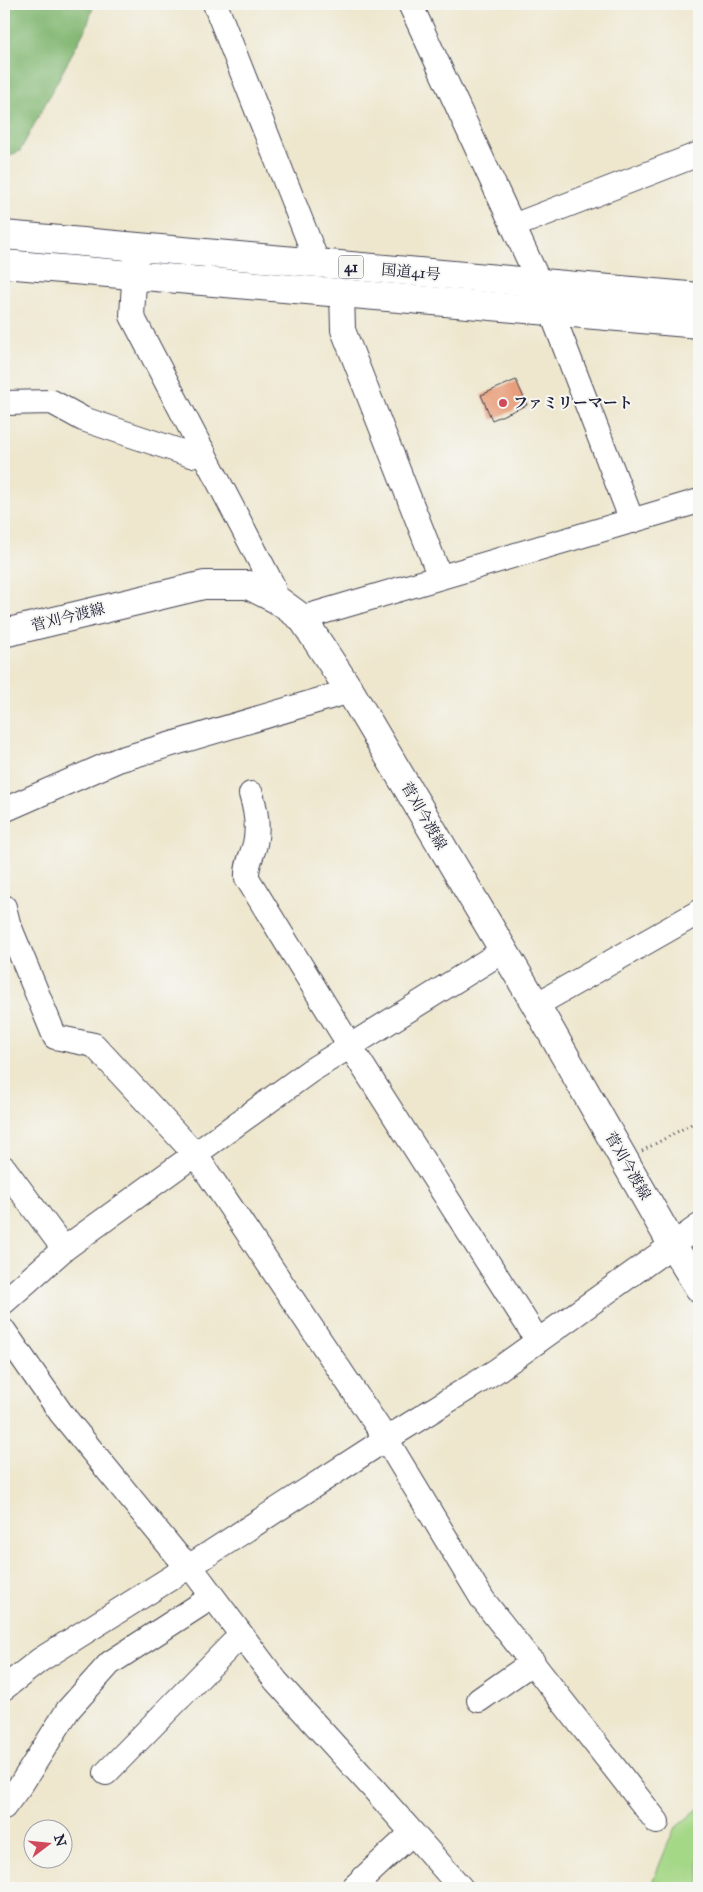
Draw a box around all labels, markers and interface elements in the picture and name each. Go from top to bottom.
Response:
road number: 41 [338,256,364,278]
street label: 国道41号 [381,260,441,284]
place label: ファミリーマート [513,394,633,412]
marker: ファミリーマート [497,397,509,409]
street label: 菅刈今渡線 [29,599,107,635]
street label: 菅刈今渡線 [397,779,451,853]
street label: 菅刈今渡線 [601,1129,655,1203]
north arrow [22,1820,72,1870]
text: N [50,1833,70,1849]

